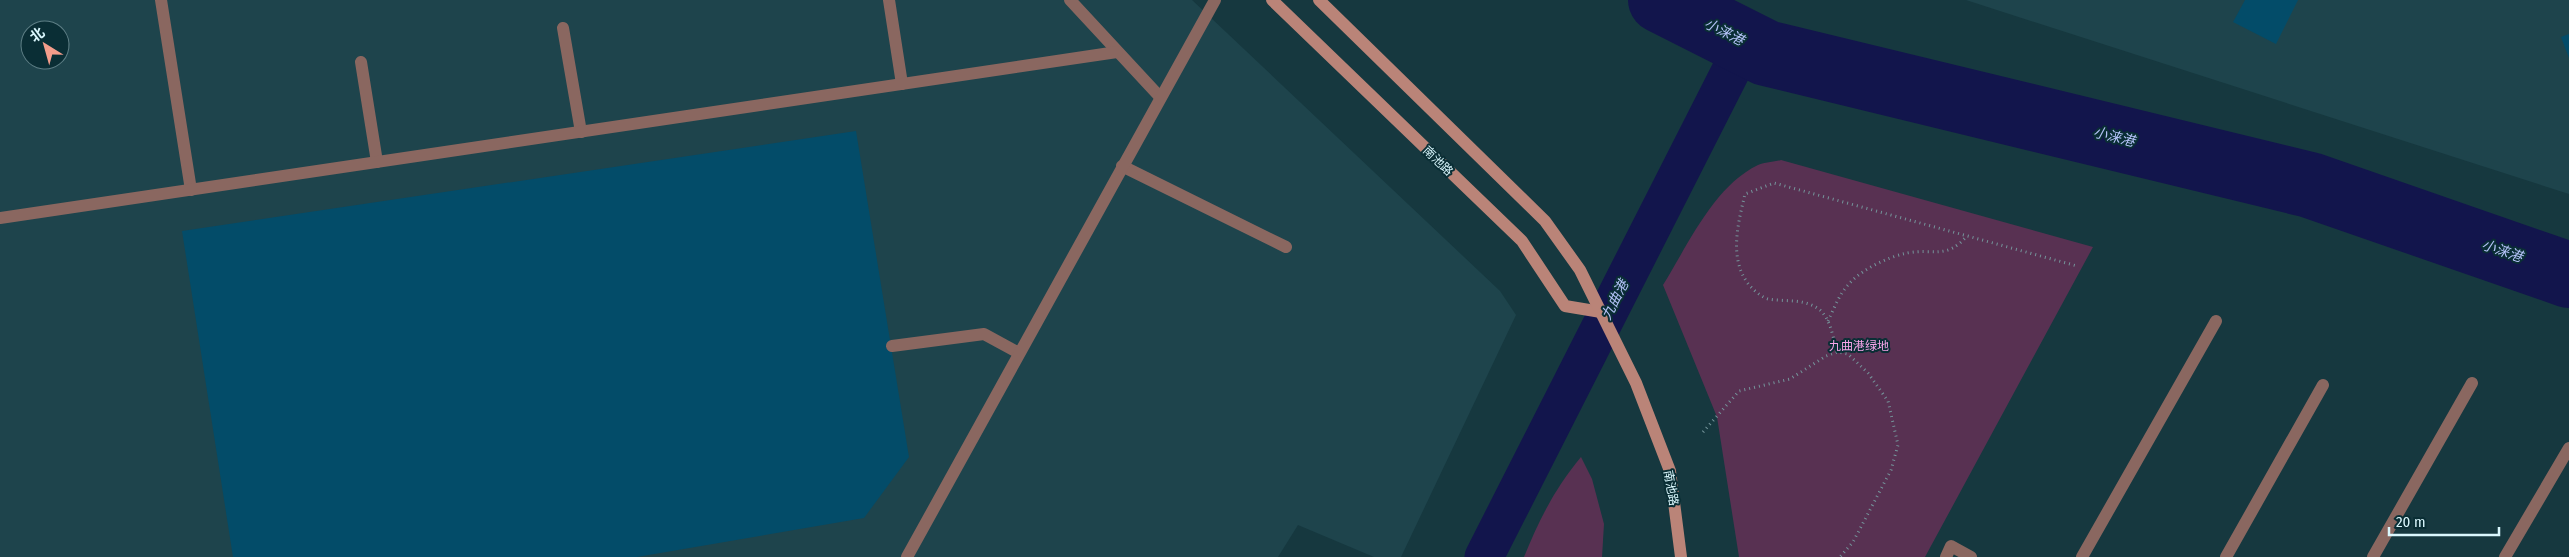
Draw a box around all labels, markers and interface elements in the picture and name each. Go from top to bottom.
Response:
water label: 小涞港 [1701,15,1748,50]
north arrow [20,20,70,70]
text: 北 [27,24,48,46]
water label: 小涞港 [2092,124,2138,151]
street label: 南池路 [1420,143,1456,179]
water label: 小涞港 [2479,236,2527,267]
water label: 九曲港 [1598,276,1633,323]
park label: 九曲港绿地 [1829,339,1889,353]
street label: 南池路 [1661,469,1681,507]
scale bar [2389,504,2499,536]
text: 20 m [2396,513,2426,531]

